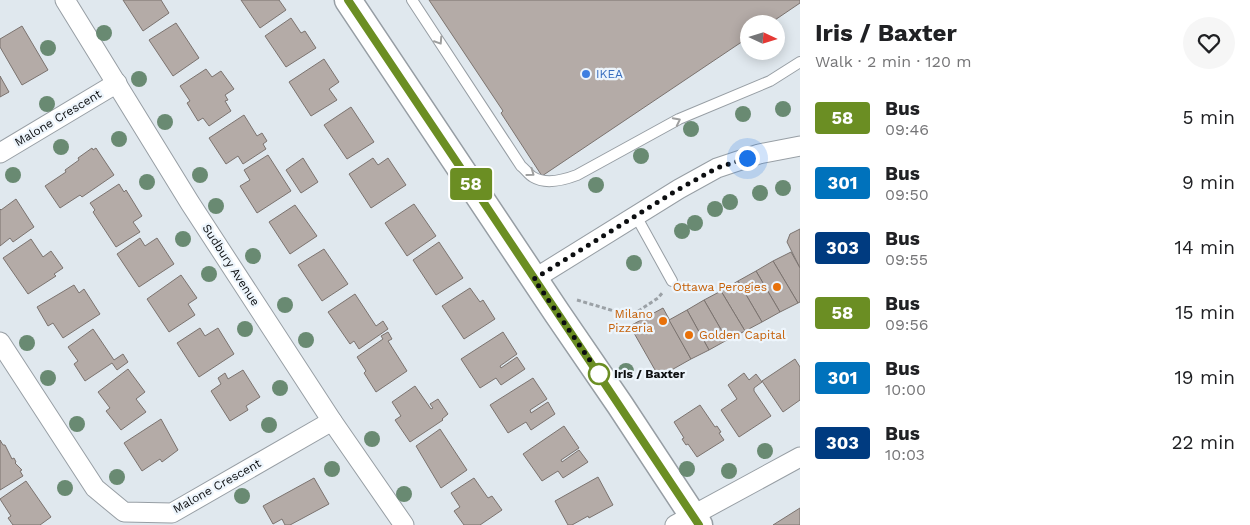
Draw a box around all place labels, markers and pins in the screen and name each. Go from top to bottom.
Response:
place label: IKEA [596,67,623,81]
marker: IKEA [580,68,592,80]
place label: Ottawa Perogies [673,280,767,294]
marker: Ottawa Perogies [771,281,783,293]
place label: Milano Pizzeria [608,307,653,335]
marker: Milano Pizzeria [657,315,669,327]
place label: Golden Capital [699,328,786,342]
marker: Golden Capital [683,329,695,341]
marker: Iris / Baxter [588,363,610,385]
place label: Iris / Baxter [614,367,686,381]

